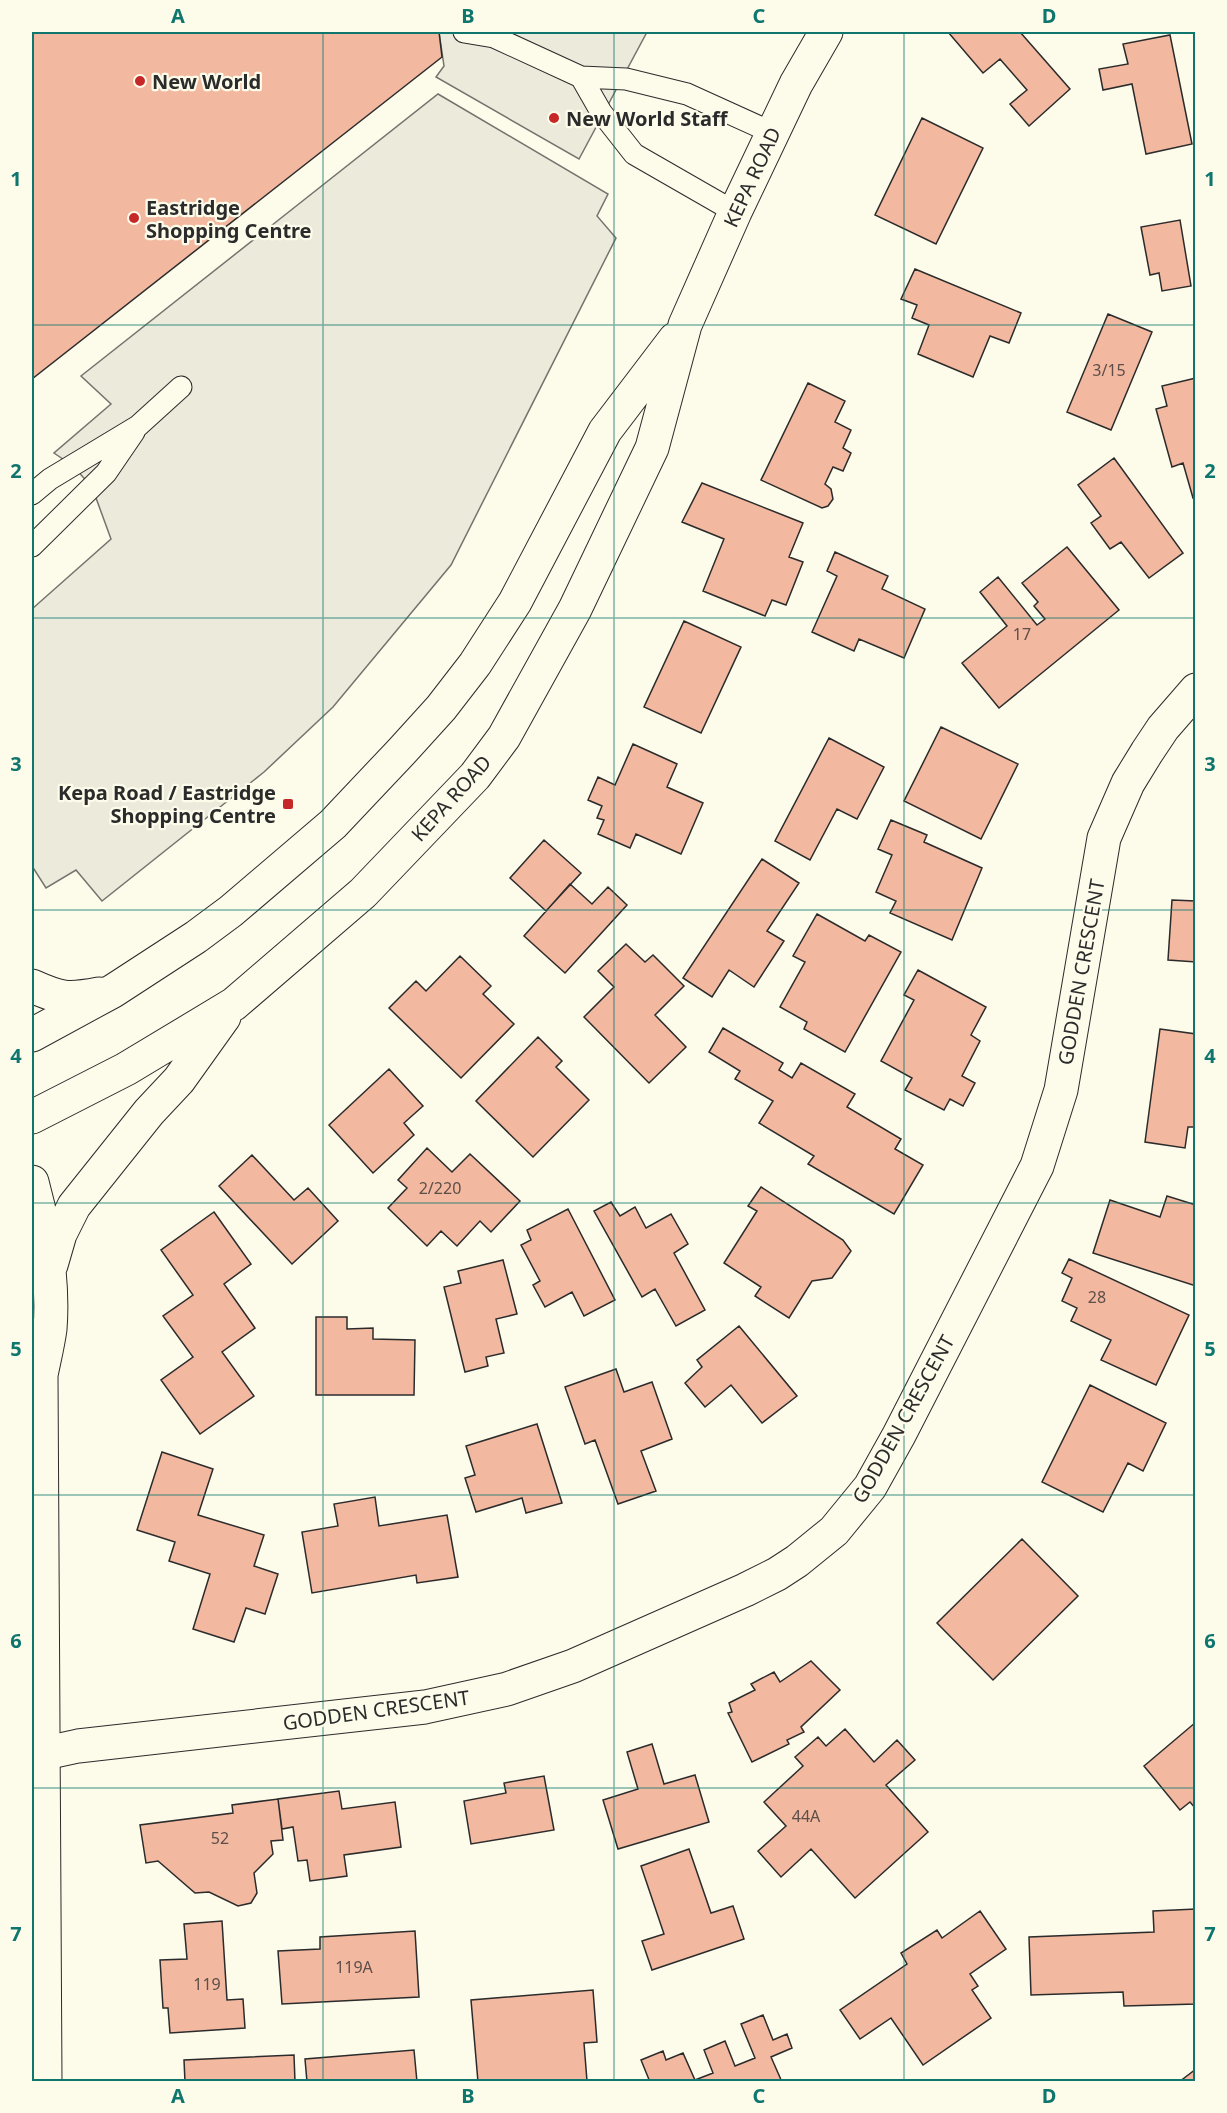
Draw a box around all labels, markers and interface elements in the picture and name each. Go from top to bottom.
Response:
text: A [171,2,185,29]
text: B [461,2,475,29]
text: C [753,2,766,29]
text: D [1042,2,1056,29]
place label: New World [152,68,261,95]
marker: New World [133,74,147,88]
place label: New World Staff [566,105,729,132]
marker: New World Staff [547,111,561,125]
street label: KEPA ROAD [717,123,787,231]
text: 1 [10,165,22,192]
text: 1 [1204,165,1216,192]
place label: Eastridge Shopping Centre [146,194,312,244]
marker: Eastridge Shopping Centre [127,211,141,225]
house number: 3/15 [1092,359,1126,381]
text: 2 [10,457,22,484]
text: 2 [1204,457,1216,484]
house number: 17 [1013,623,1031,645]
street label: KEPA ROAD [405,749,497,847]
text: 3 [10,750,22,777]
text: 3 [1204,750,1216,777]
place label: Kepa Road / Eastridge Shopping Centre [58,779,276,829]
marker: Kepa Road / Eastridge Shopping Centre [281,797,295,811]
street label: GODDEN CRESCENT [1051,877,1111,1067]
text: 4 [10,1042,22,1069]
text: 4 [1204,1042,1216,1069]
house number: 2/220 [419,1177,461,1199]
house number: 28 [1088,1286,1106,1308]
street label: GODDEN CRESCENT [846,1330,960,1508]
text: 5 [10,1335,22,1362]
text: 5 [1204,1335,1216,1362]
text: 6 [10,1627,22,1654]
text: 6 [1204,1627,1216,1654]
street label: GODDEN CRESCENT [281,1684,471,1736]
house number: 44A [792,1805,821,1827]
house number: 52 [211,1827,229,1849]
text: 7 [10,1920,22,1947]
text: 7 [1204,1920,1216,1947]
house number: 119A [335,1956,374,1978]
house number: 119 [193,1973,221,1995]
text: A [171,2082,185,2109]
text: B [461,2082,475,2109]
text: C [753,2082,766,2109]
text: D [1042,2082,1056,2109]

